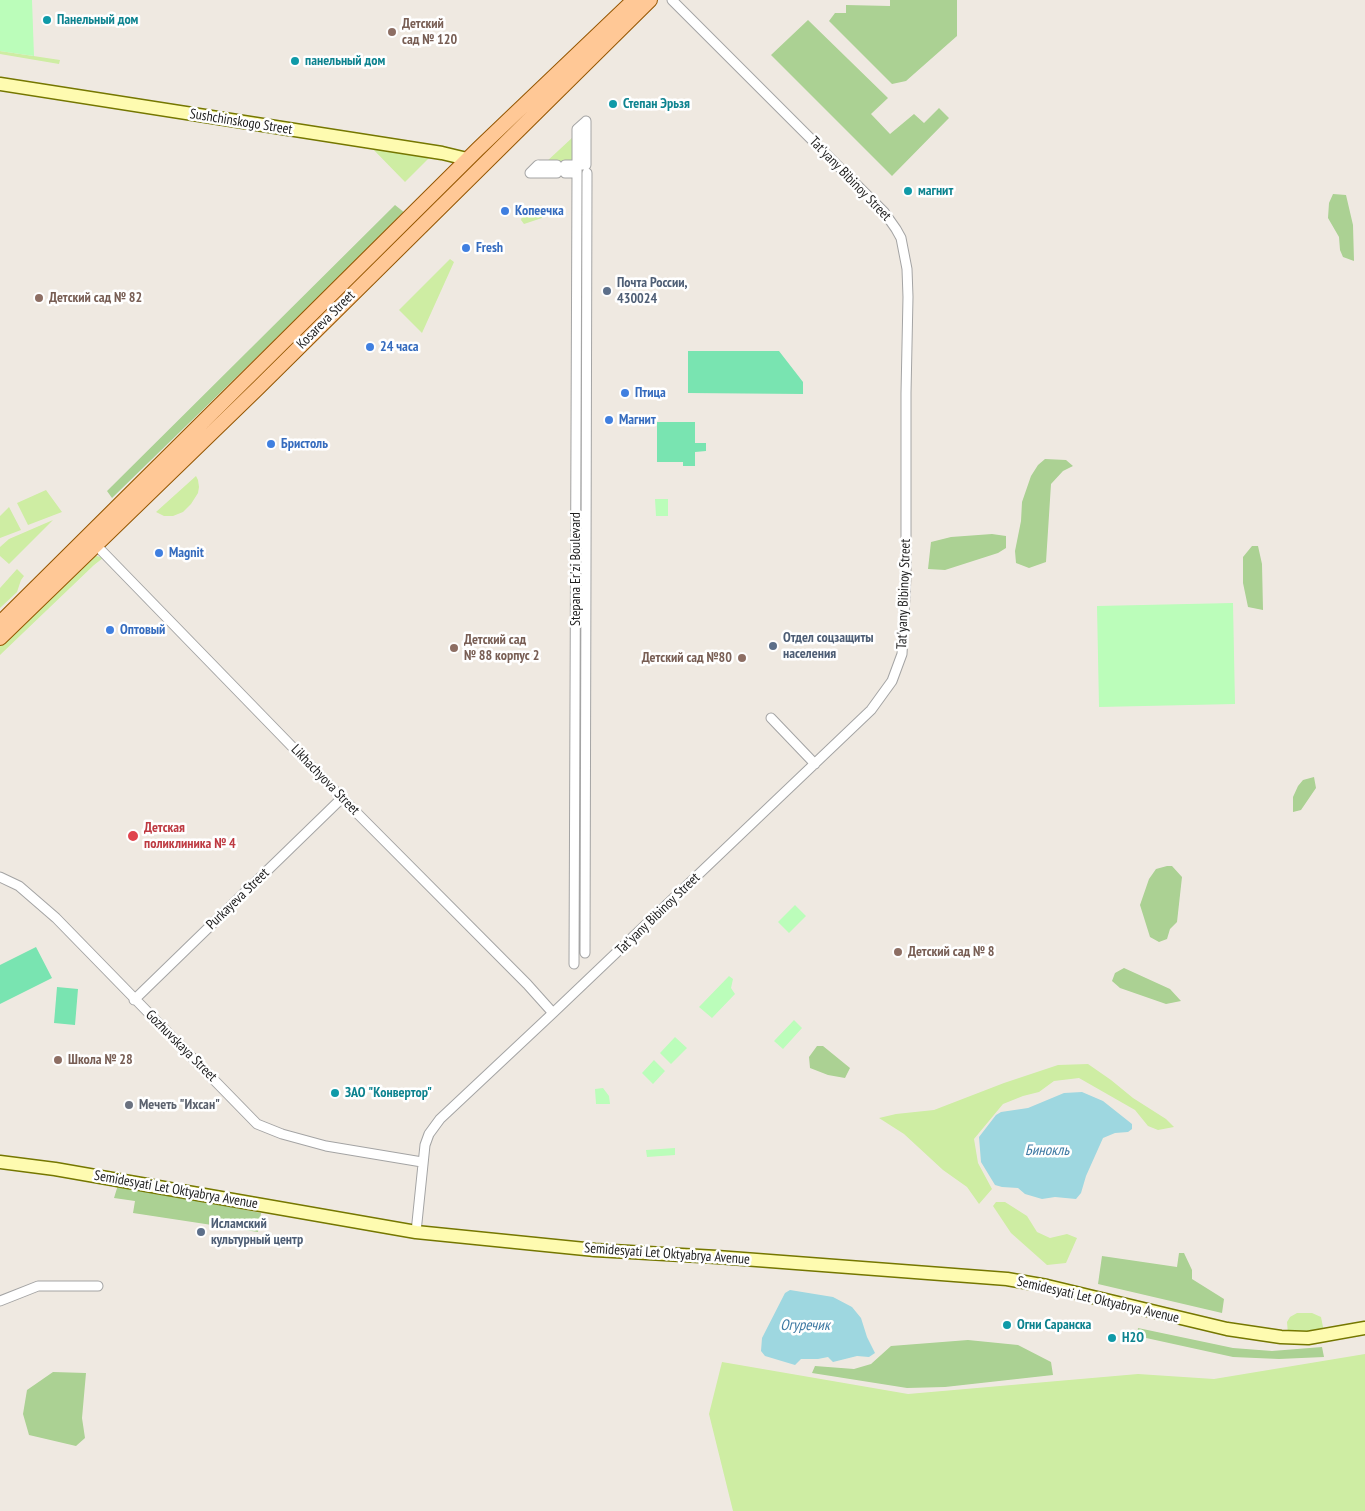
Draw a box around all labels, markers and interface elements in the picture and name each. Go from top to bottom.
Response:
place label: Панельный дом [57,12,138,28]
marker: Панельный дом [41,14,53,26]
place label: Детский сад № 120 [402,16,457,48]
marker: Детский сад № 120 [386,26,398,38]
place label: панельный дом [305,53,385,69]
marker: панельный дом [289,55,301,67]
place label: Степан Эрьзя [623,96,690,112]
marker: Степан Эрьзя [607,98,619,110]
street label: Sushchinskogo Street [189,106,293,138]
street label: Tat'yany Bibinoy Street [806,133,894,225]
place label: магнит [918,183,953,199]
marker: магнит [902,185,914,197]
place label: Копеечка [515,203,564,219]
marker: Копеечка [499,205,511,217]
place label: Fresh [476,240,503,256]
marker: Fresh [460,242,472,254]
place label: Почта России, 430024 [617,275,688,308]
marker: Почта России, 430024 [601,285,613,297]
street label: Kosareva Street [294,288,358,352]
place label: Детский сад № 82 [49,290,142,306]
marker: Детский сад № 82 [33,292,45,304]
place label: 24 часа [380,339,419,355]
marker: 24 часа [364,341,376,353]
place label: Птица [635,385,666,401]
marker: Птица [619,387,631,399]
place label: Магнит [619,412,656,428]
marker: Магнит [603,414,615,426]
place label: Бристоль [281,436,328,452]
marker: Бристоль [265,438,277,450]
street label: Stepana Er'zi Boulevard [568,512,584,626]
street label: Tat'yany Bibinoy Street [894,539,914,649]
place label: Magnit [169,545,204,561]
marker: Magnit [153,547,165,559]
place label: Оптовый [120,622,165,638]
marker: Оптовый [104,624,116,636]
place label: Отдел соцзащиты населения [783,630,873,662]
place label: Детский сад № 88 корпус 2 [464,632,539,664]
marker: Отдел соцзащиты населения [767,640,779,652]
marker: Детский сад № 88 корпус 2 [448,642,460,654]
place label: Детский сад №80 [642,650,732,666]
marker: Детский сад №80 [736,652,748,664]
street label: Likhachyova Street [287,741,363,819]
place label: Детская поликлиника № 4 [144,820,236,852]
marker: Детская поликлиника № 4 [126,829,140,843]
street label: Purkayeva Street [203,865,273,933]
street label: Tat'yany Bibinoy Street [612,870,704,958]
place label: Детский сад № 8 [908,944,995,960]
marker: Детский сад № 8 [892,946,904,958]
street label: Gozhuvskaya Street [142,1007,220,1085]
place label: Школа № 28 [68,1052,133,1068]
marker: Школа № 28 [52,1054,64,1066]
place label: ЗАО "Конвертор" [345,1085,432,1101]
marker: ЗАО "Конвертор" [329,1087,341,1099]
place label: Мечеть "Ихсан" [139,1097,220,1113]
marker: Мечеть "Ихсан" [123,1099,135,1111]
water label: Бинокль [1025,1142,1069,1160]
street label: Semidesyati Let Oktyabrya Avenue [93,1167,259,1213]
place label: Исламский культурный центр [211,1216,303,1248]
marker: Исламский культурный центр [195,1226,207,1238]
street label: Semidesyati Let Oktyabrya Avenue [584,1240,750,1268]
street label: Semidesyati Let Oktyabrya Avenue [1015,1273,1181,1327]
water label: Огуречик [780,1317,830,1335]
place label: Огни Саранска [1017,1317,1091,1333]
marker: Огни Саранска [1001,1319,1013,1331]
place label: H2O [1122,1330,1144,1346]
marker: H2O [1106,1332,1118,1344]

